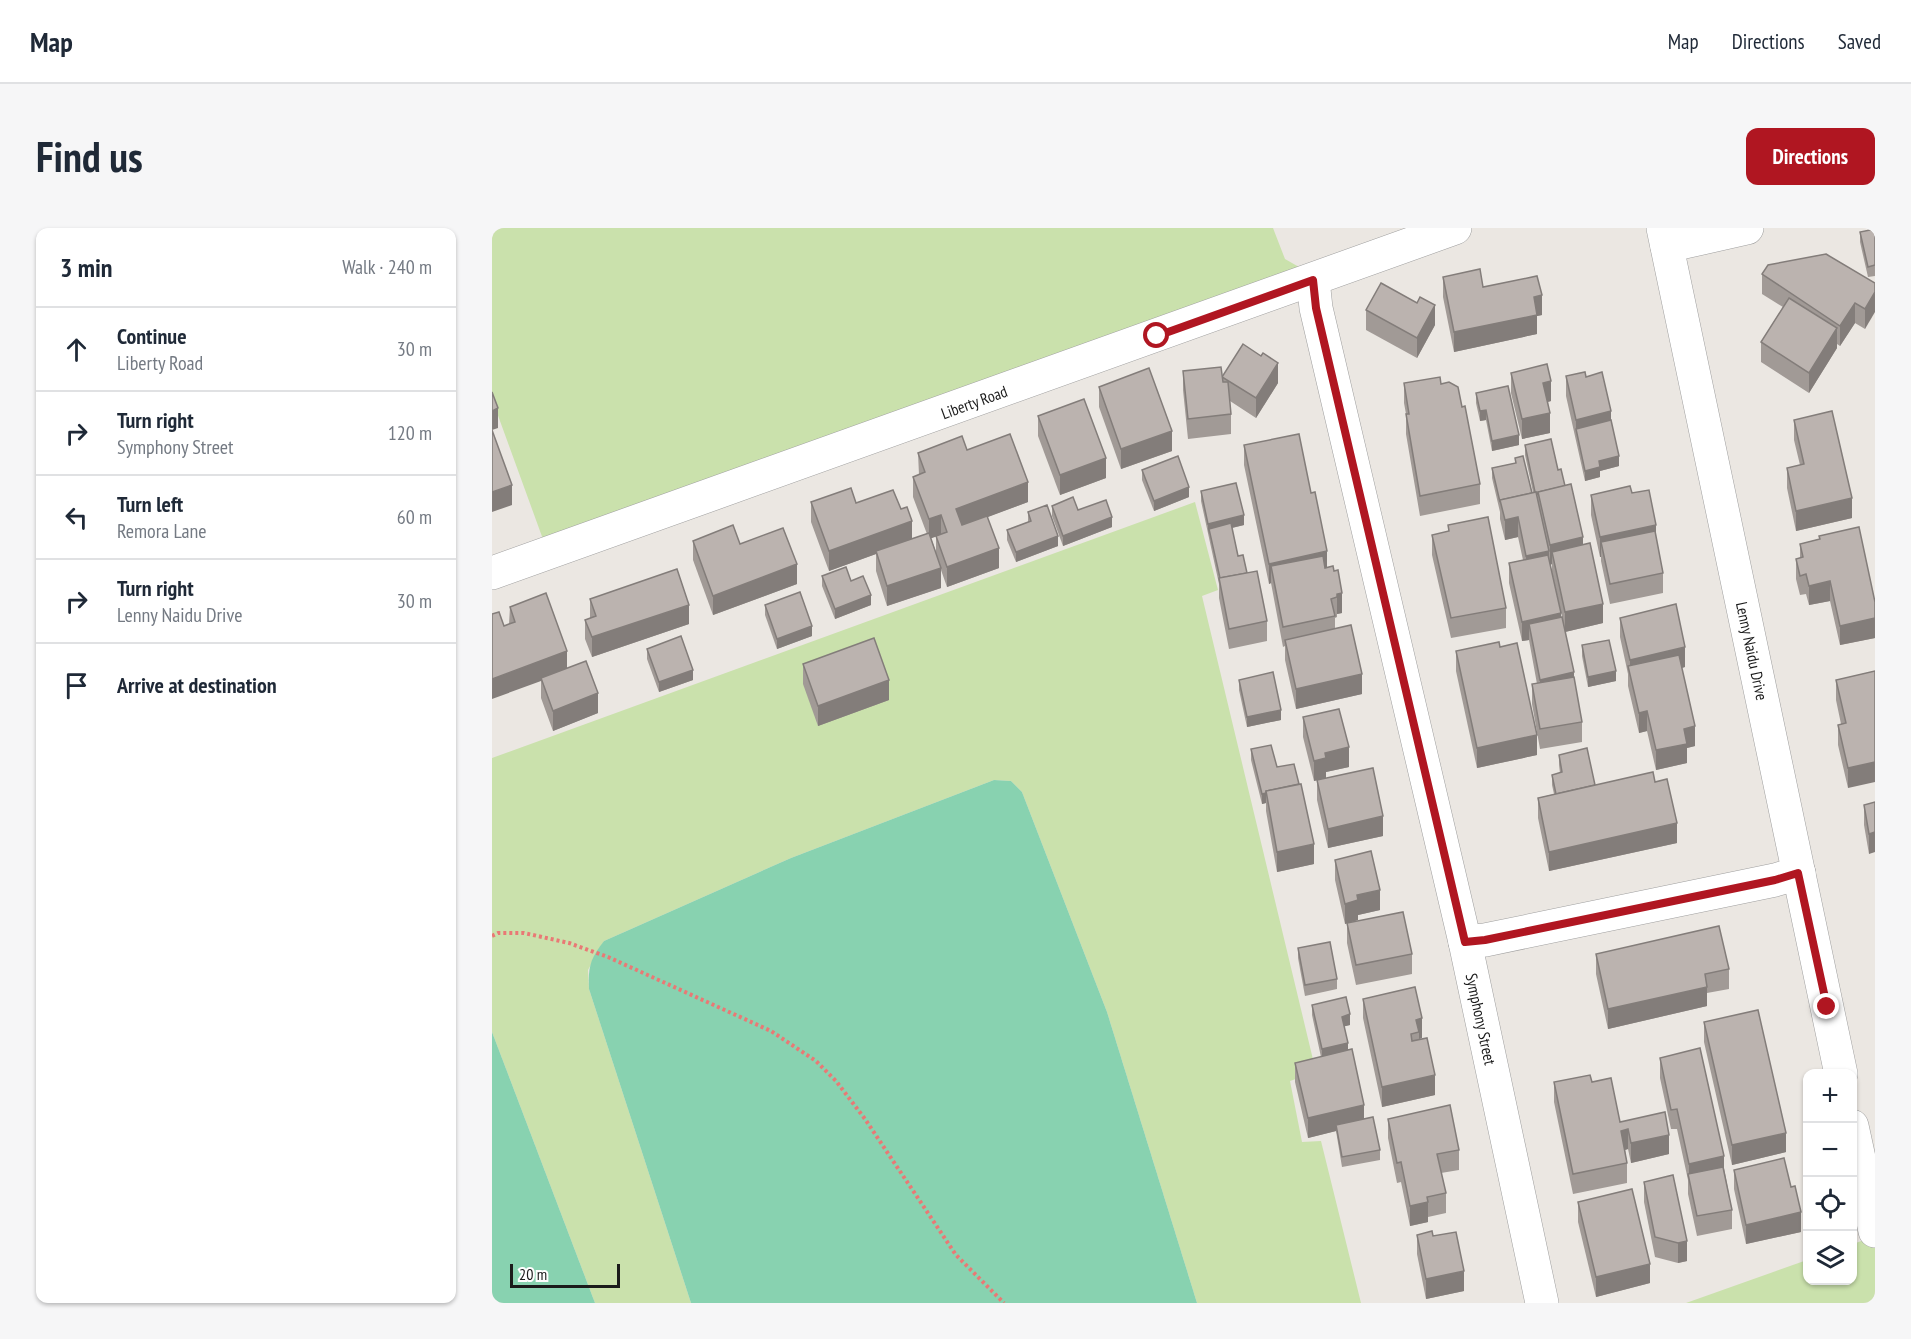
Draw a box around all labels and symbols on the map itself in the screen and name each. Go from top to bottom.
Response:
route start [1143,322,1169,348]
street label: Liberty Road [938,381,1010,423]
street label: Lenny Naidu Drive [1732,600,1772,702]
street label: Symphony Street [1462,971,1501,1067]
route end [1813,993,1839,1019]
scale bar [510,1261,620,1288]

